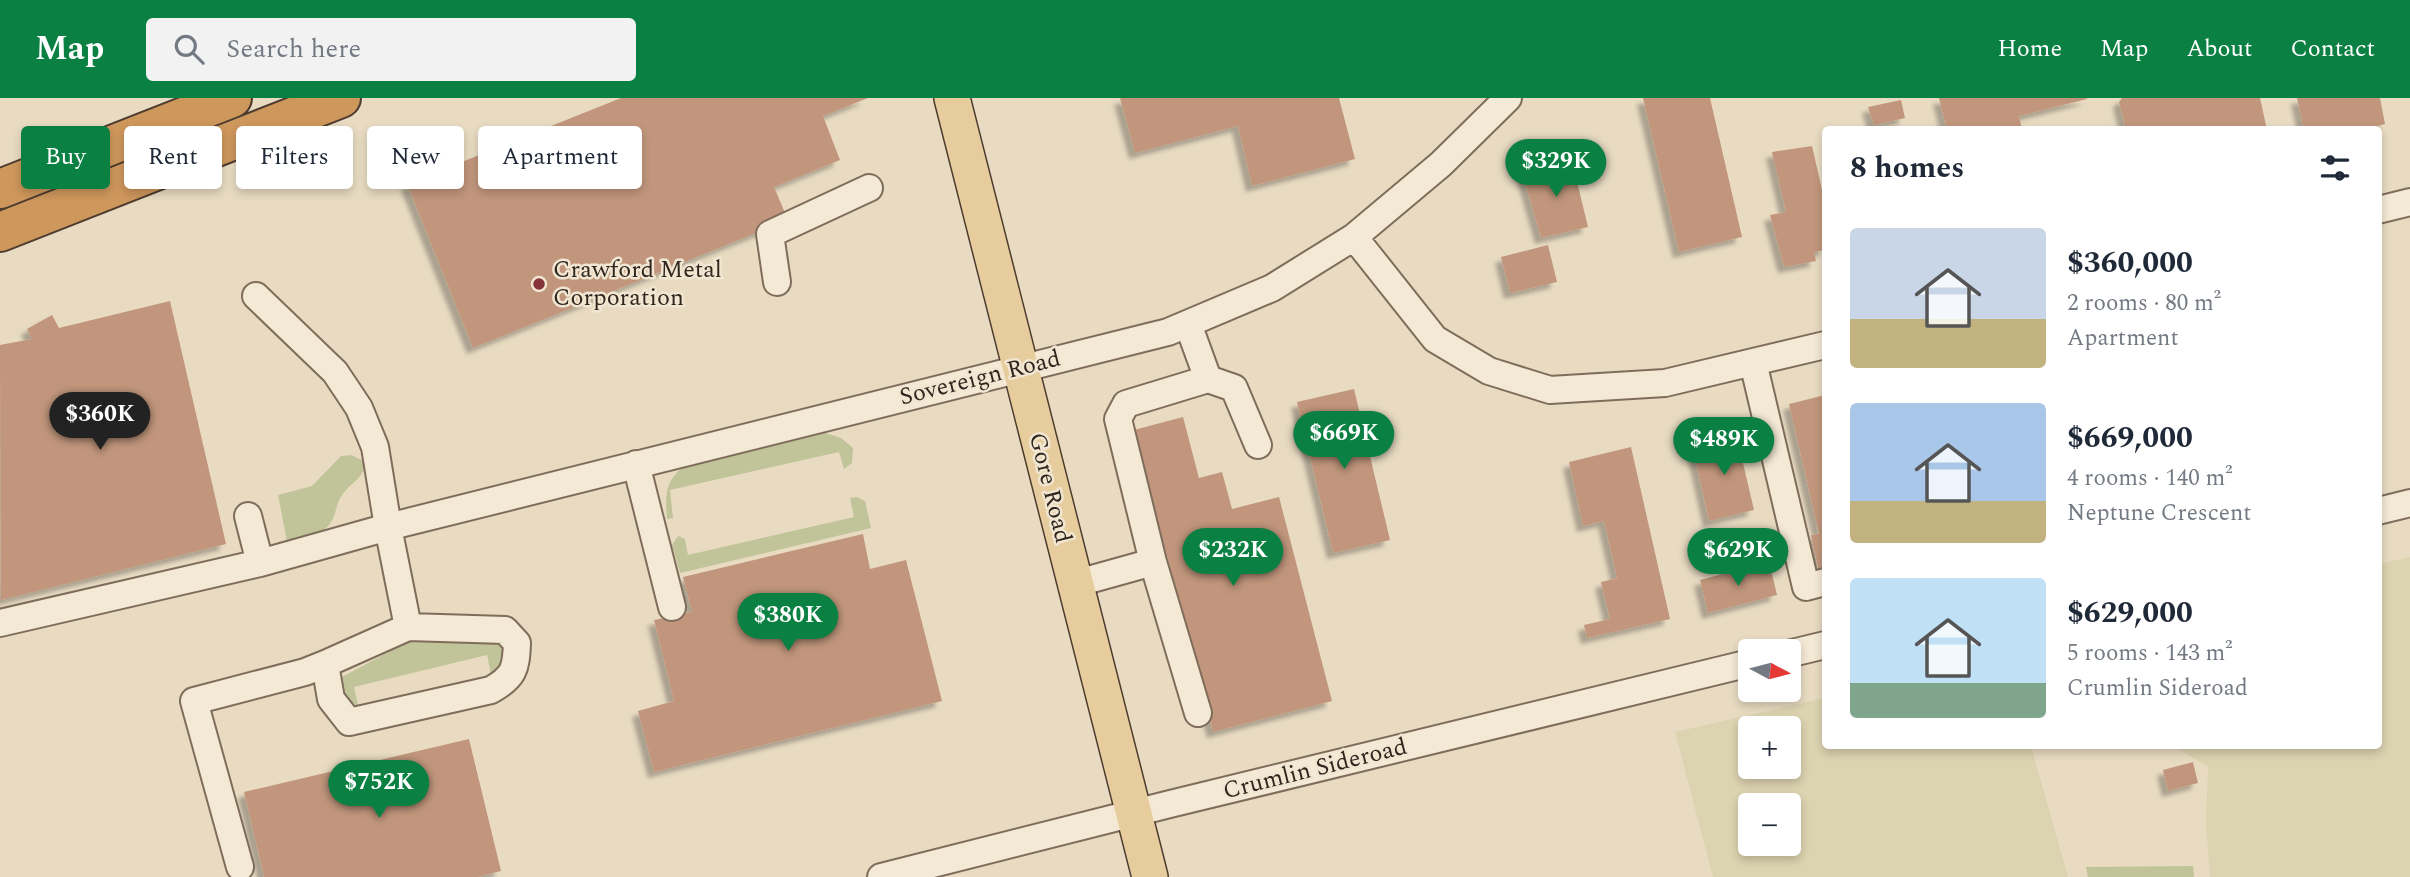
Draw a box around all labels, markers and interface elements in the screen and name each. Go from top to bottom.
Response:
search box [146,18,636,81]
text: Map [35,24,104,74]
text: Search here [226,29,361,69]
icon: search [170,30,208,68]
text: Home [1997,31,2062,67]
text: Map [2100,31,2148,67]
text: About [2186,31,2252,67]
text: Contact [2290,31,2375,67]
chip: Buy [21,126,110,189]
chip: Rent [124,126,222,189]
chip: Filters [236,126,353,189]
chip: New [367,126,464,189]
chip: Apartment [478,126,642,189]
pin: $329K [1507,140,1605,199]
text: $329K [1521,144,1591,179]
text: 8 homes [1850,145,1964,191]
icon: filters [2316,149,2354,187]
text: $360,000 [2067,240,2193,286]
place label: Crawford Metal Corporation [553,252,722,316]
icon: home [1906,256,1990,340]
marker: Crawford Metal Corporation [531,276,547,292]
text: 2 rooms · 80 m² [2067,286,2221,321]
text: Apartment [2067,321,2179,356]
street label: Sovereign Road [896,341,1064,415]
pin: $360K [51,392,149,452]
text: $360K [65,397,135,432]
pin: $669K [1295,412,1393,471]
text: $669,000 [2067,415,2193,461]
text: $669K [1309,416,1379,451]
pin: $489K [1675,418,1773,477]
text: $489K [1689,422,1759,457]
street label: Gore Road [1019,429,1081,547]
icon: home [1906,431,1990,515]
text: 4 rooms · 140 m² [2067,461,2233,496]
text: Neptune Crescent [2067,496,2251,531]
pin: $232K [1184,528,1282,588]
pin: $629K [1689,528,1787,588]
text: $232K [1198,533,1268,568]
text: $629K [1703,533,1773,568]
text: $629,000 [2067,590,2193,636]
pin: $380K [739,594,837,653]
text: $380K [753,598,823,633]
icon: home [1906,606,1990,690]
text: 5 rooms · 143 m² [2067,636,2233,671]
north arrow [1738,639,1801,702]
map controls [1738,639,1801,856]
text: Crumlin Sideroad [2067,671,2248,706]
button: + [1738,716,1801,779]
street label: Crumlin Sideroad [1219,729,1411,809]
pin: $752K [330,760,428,820]
text: $752K [344,765,414,800]
button: − [1738,793,1801,856]

